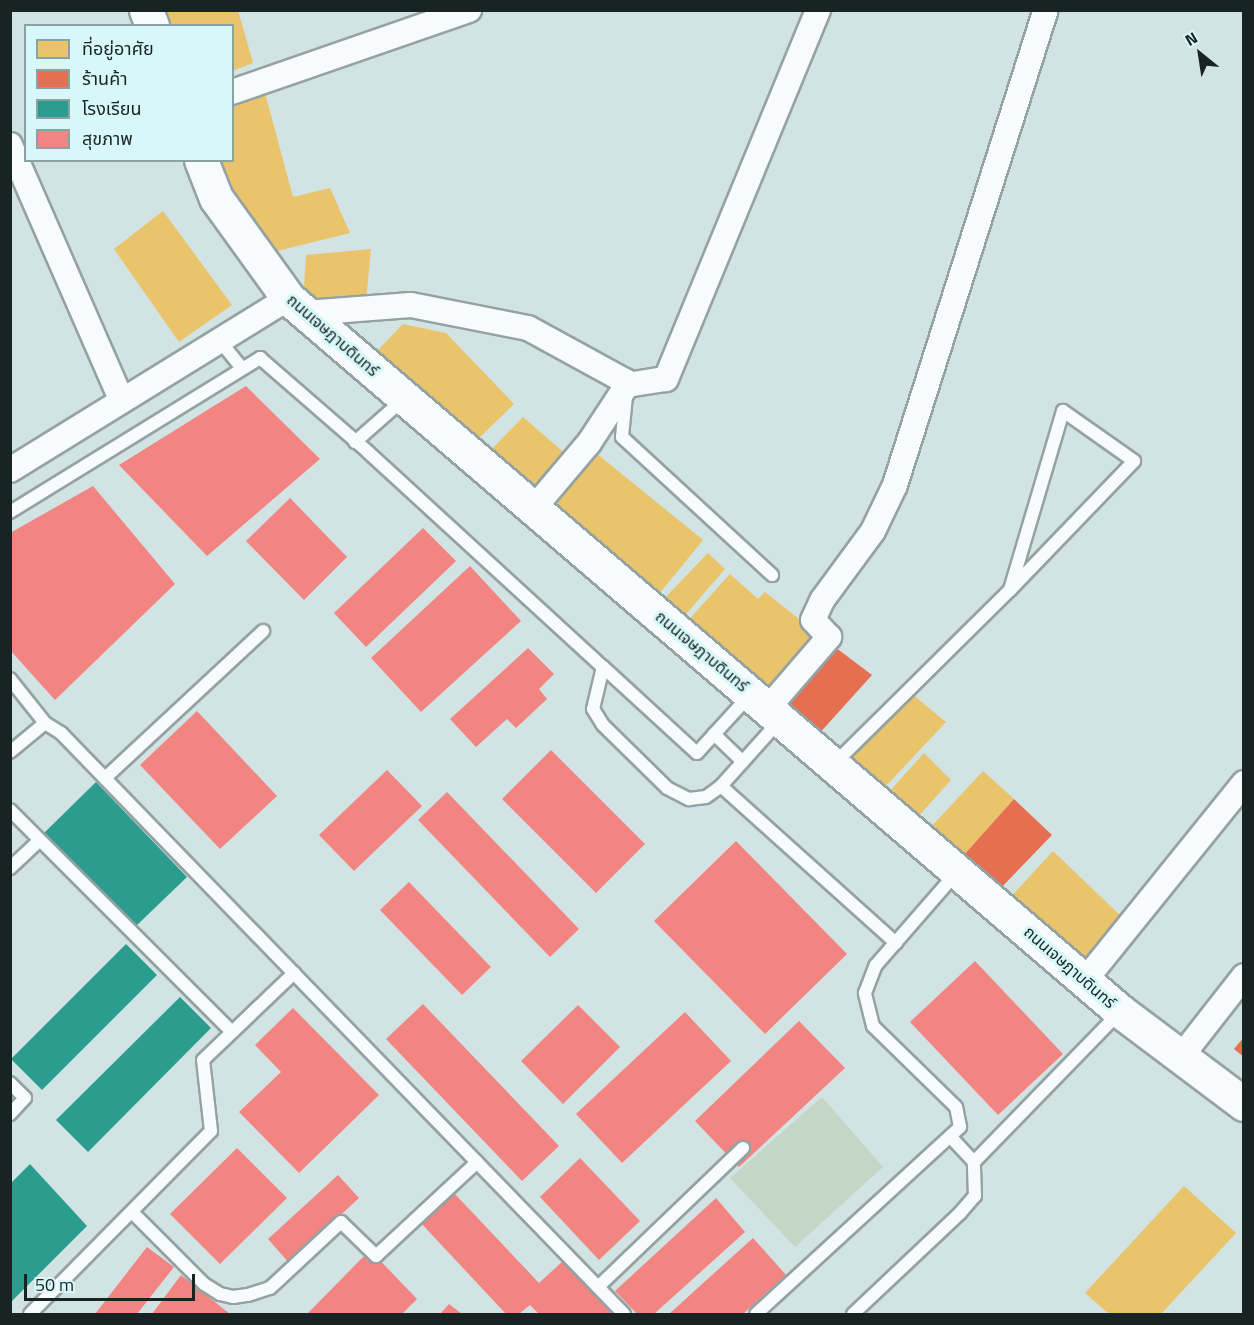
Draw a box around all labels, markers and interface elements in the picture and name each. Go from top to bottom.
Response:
legend [24,24,234,162]
north arrow [1170,24,1230,84]
text: N [1180,25,1202,52]
text: ที่อยู่อาศัย [82,35,154,62]
text: ร้านค้า [82,65,128,92]
text: โรงเรียน [82,95,141,122]
text: สุขภาพ [82,125,133,152]
street label: ถนนเจษฎาบดินทร์ [283,290,383,380]
street label: ถนนเจษฎาบดินทร์ [652,607,752,695]
street label: ถนนเจษฎาบดินทร์ [1020,922,1120,1012]
scale bar [27,1262,198,1300]
text: 50 m [35,1271,74,1298]

